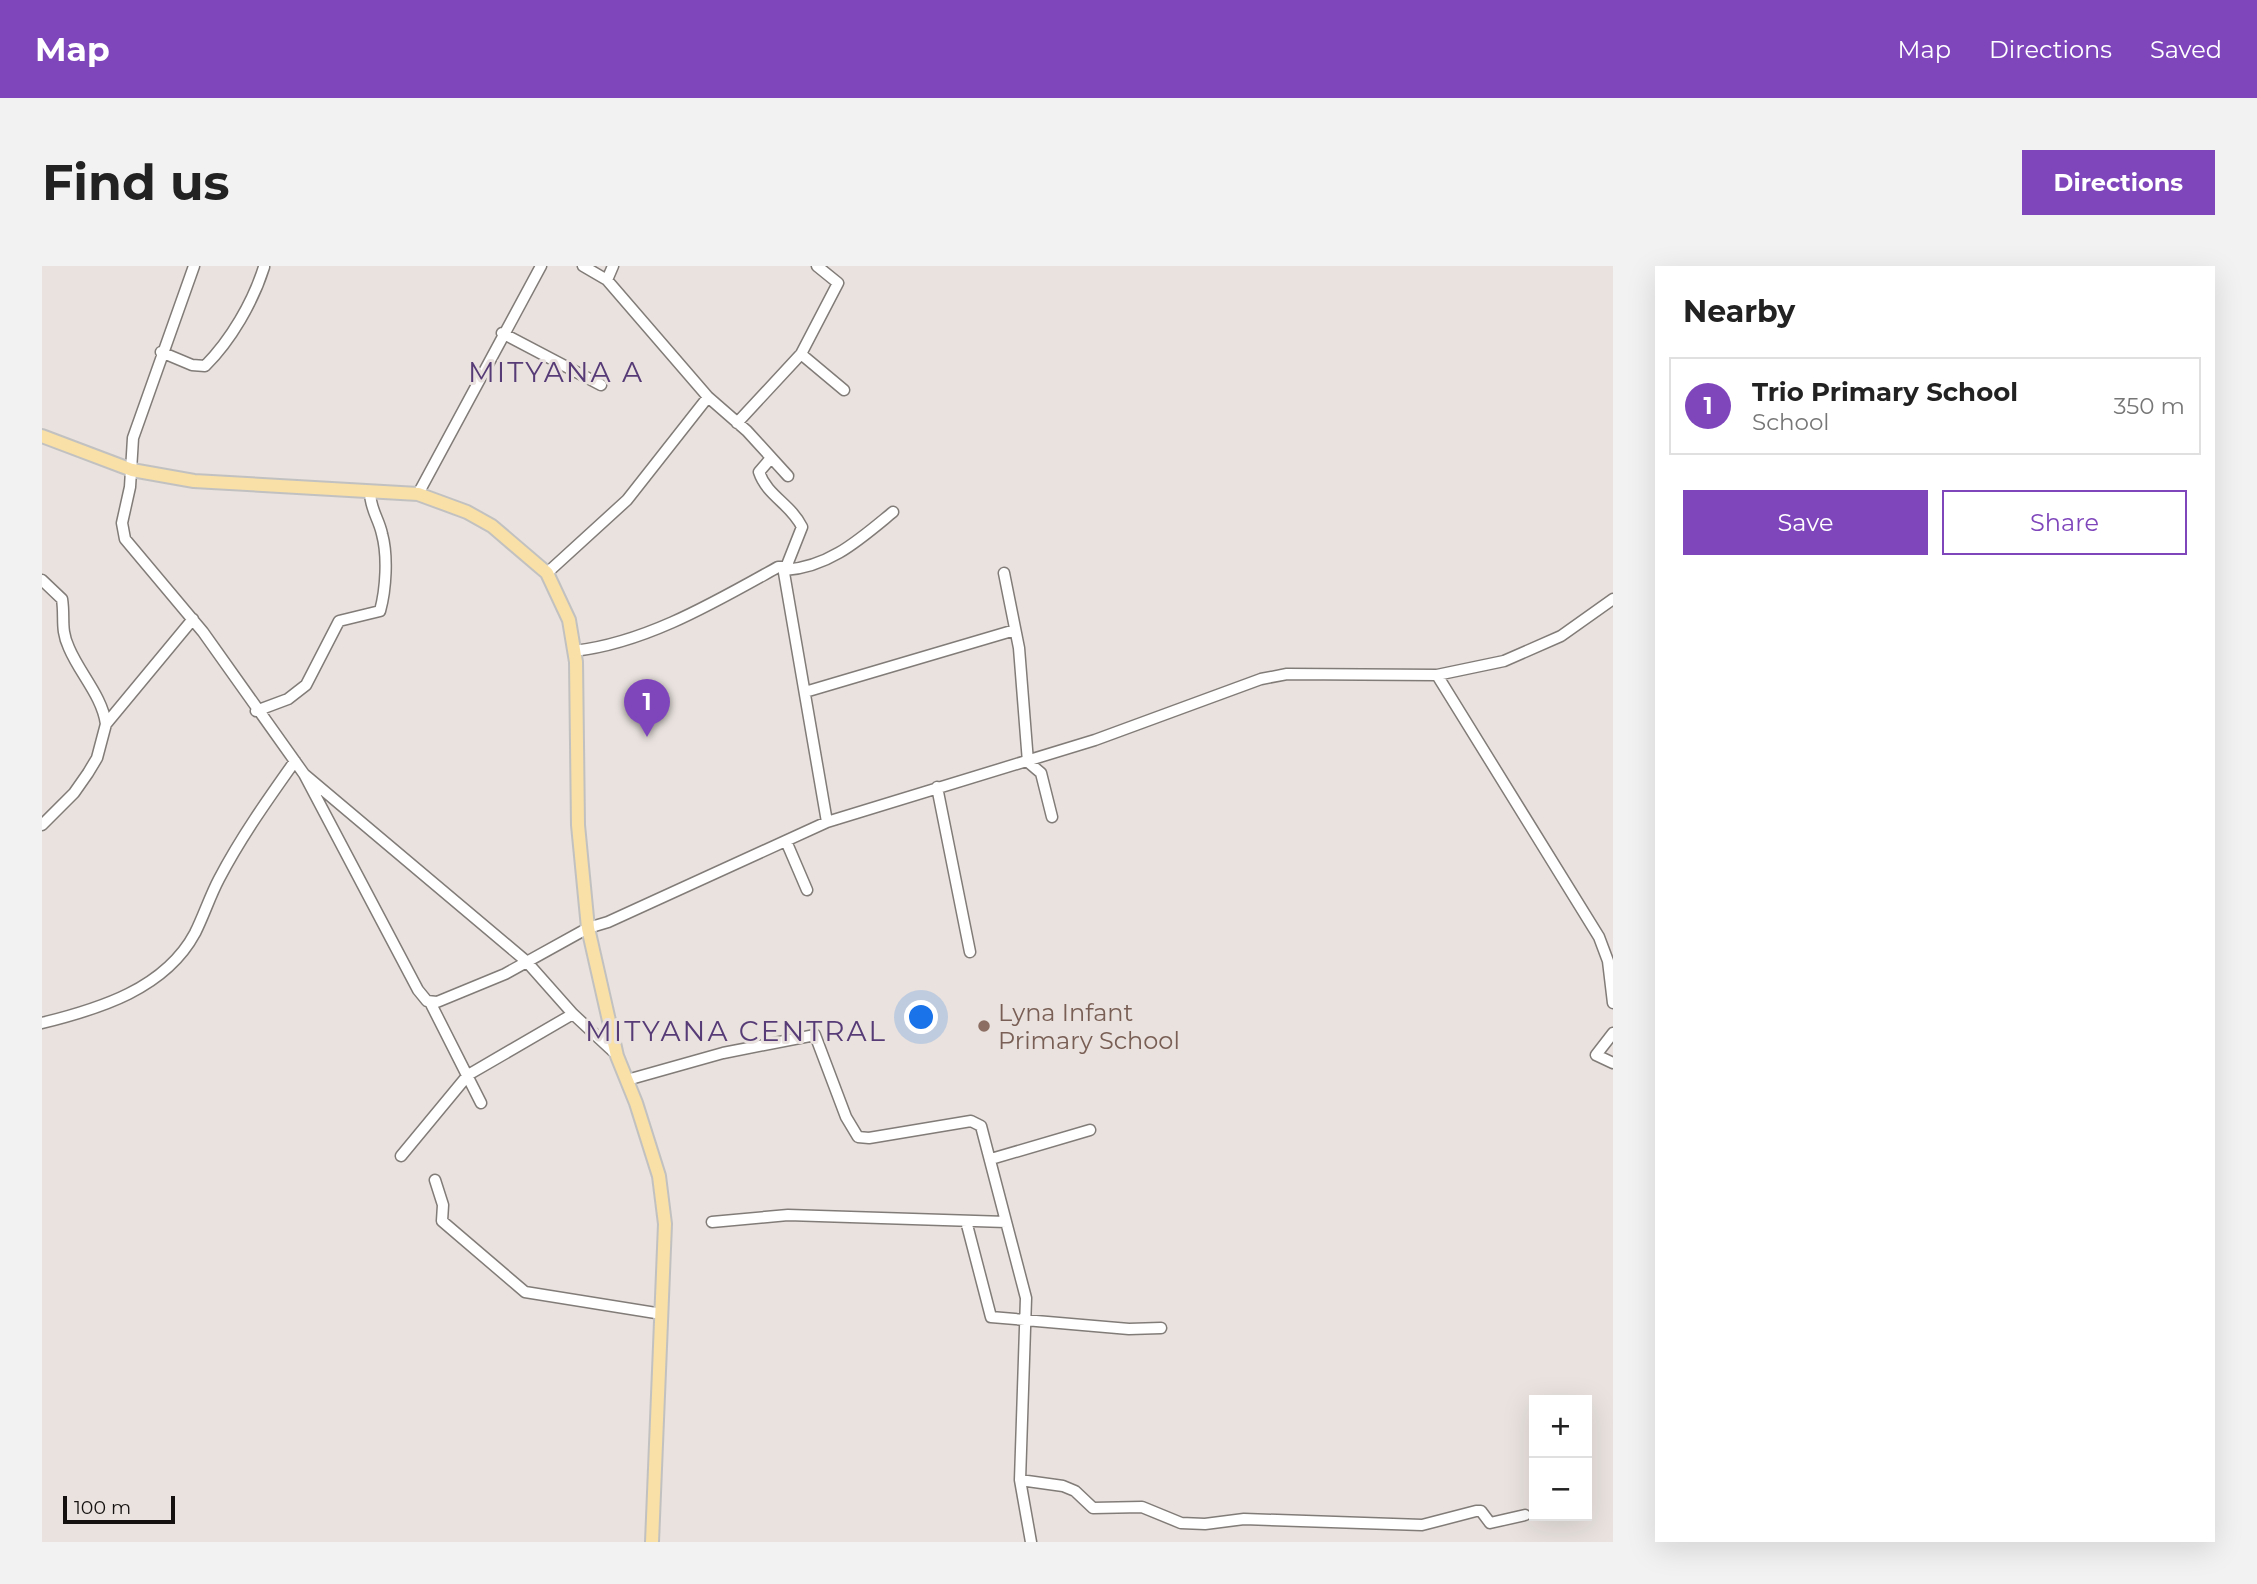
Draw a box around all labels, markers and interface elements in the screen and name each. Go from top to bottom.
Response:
text: Map [35,29,110,69]
text: Map [1898,35,1951,64]
text: Directions [1989,35,2112,64]
text: Saved [2150,35,2222,64]
button: Directions [2022,150,2215,215]
text: Find us [42,153,230,212]
text: Nearby [1683,293,1795,330]
district label: MITYANA A [468,355,644,389]
text: Trio Primary School [1752,376,2018,408]
text: 1 [1703,392,1713,420]
text: 350 m [2114,392,2185,420]
text: School [1752,408,1830,436]
button: Save [1683,490,1928,555]
button: Share [1942,490,2187,555]
pin: 1 [624,679,670,737]
place label: Lyna Infant Primary School [998,998,1180,1055]
your location [904,1000,938,1034]
district label: MITYANA CENTRAL [585,1014,887,1048]
marker: Lyna Infant Primary School [976,1018,992,1034]
map controls [1529,1395,1592,1521]
button: + [1529,1395,1592,1458]
button: − [1529,1458,1592,1521]
scale bar [63,1493,175,1525]
text: 100 m [74,1496,131,1519]

